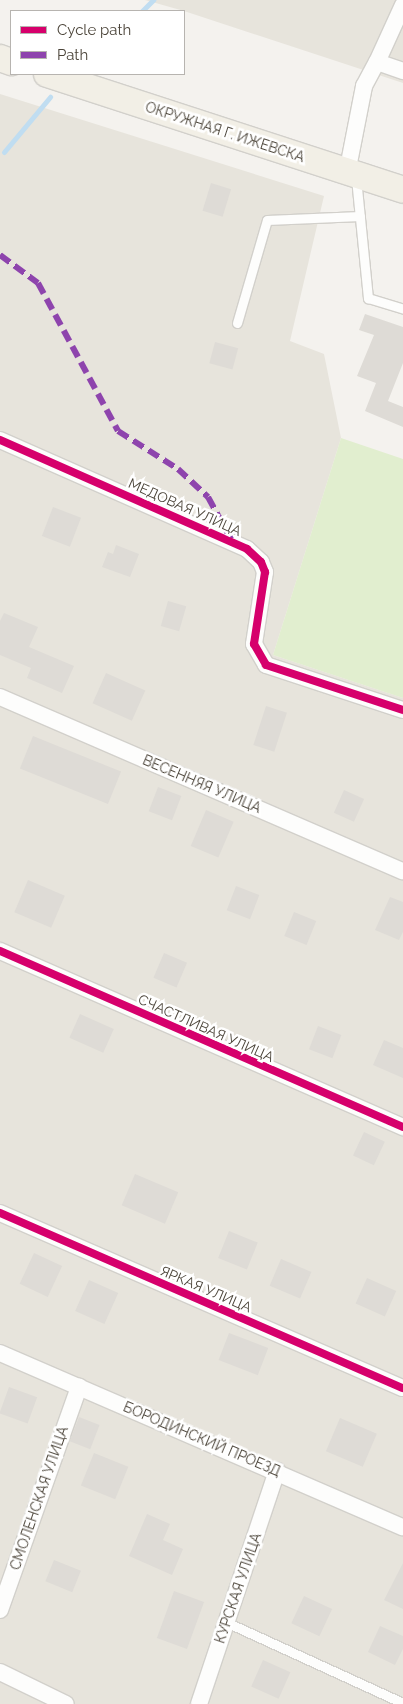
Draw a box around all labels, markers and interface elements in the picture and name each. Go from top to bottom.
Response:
legend [10,10,185,75]
text: Cycle path [57,21,131,39]
text: Path [57,46,88,64]
street label: ОКРУЖНАЯ Г. ИЖЕВСКА [143,98,307,166]
street label: МЕДОВАЯ УЛИЦА [126,475,244,539]
street label: ВЕСЕННЯЯ УЛИЦА [140,751,264,817]
street label: СЧАСТЛИВАЯ УЛИЦА [135,990,277,1066]
street label: ЯРКАЯ УЛИЦА [158,1262,254,1316]
street label: БОРОДИНСКИЙ ПРОЕЗД [121,1398,283,1480]
street label: СМОЛЕНСКАЯ УЛИЦА [6,1424,72,1572]
street label: КУРСКАЯ УЛИЦА [211,1531,265,1645]

